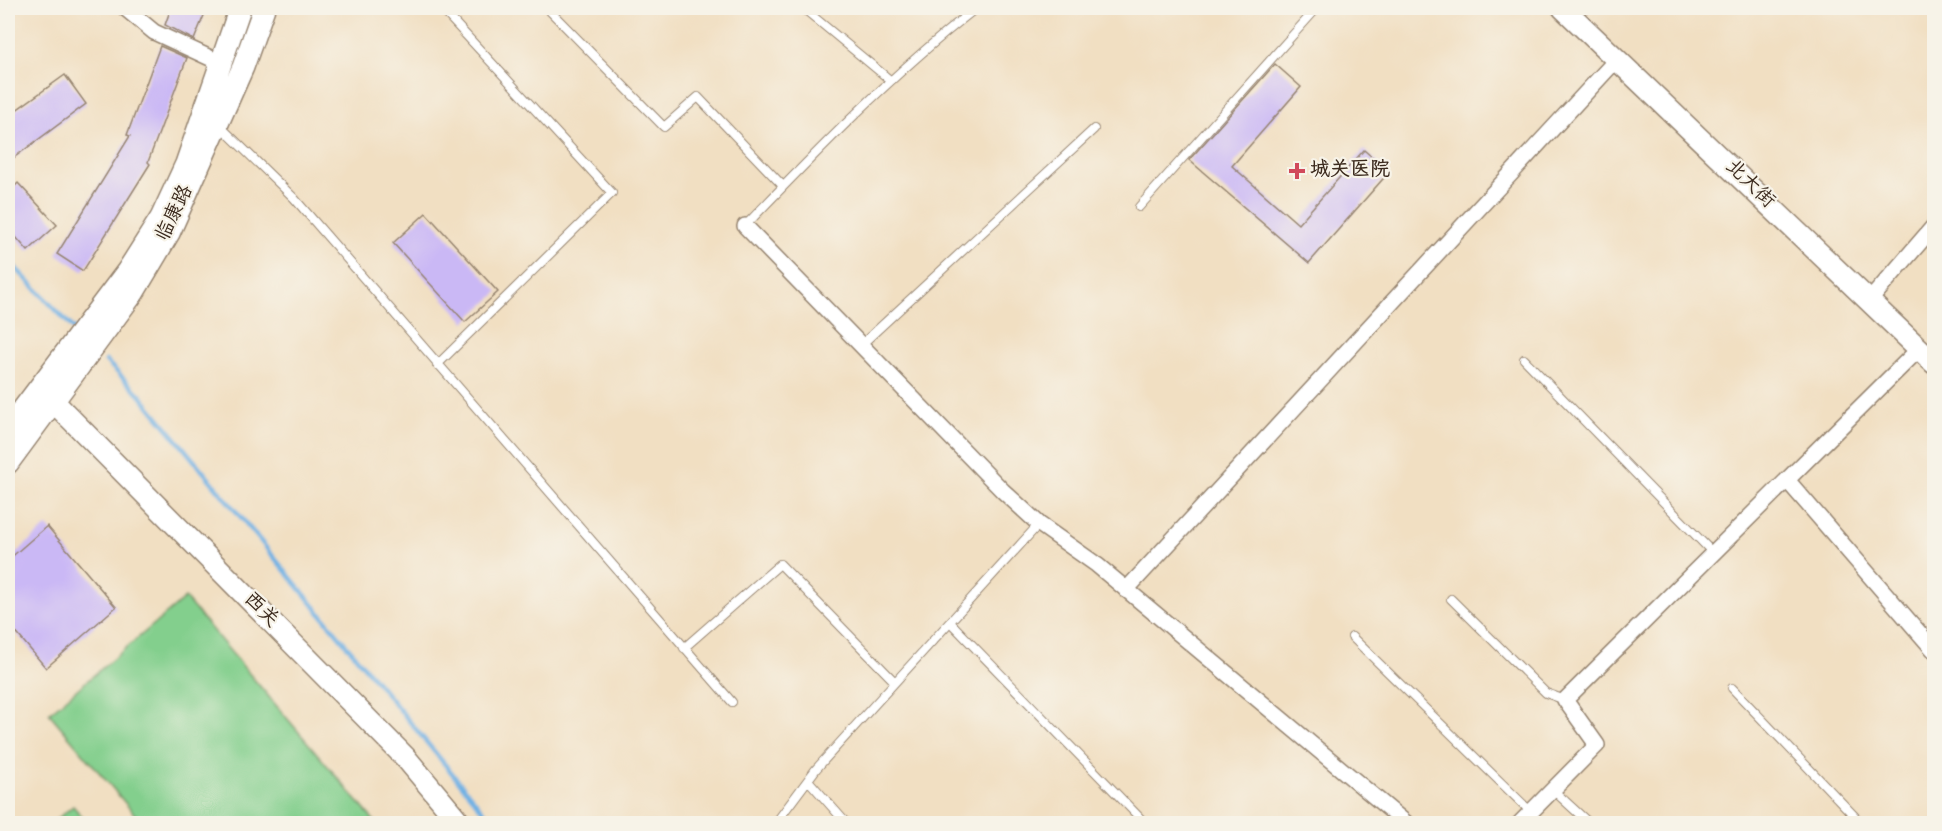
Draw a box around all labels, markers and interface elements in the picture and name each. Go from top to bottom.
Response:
street label: 北大街 [1719,155,1779,214]
place label: 城关医院 [1310,158,1390,183]
marker: 城关医院 [1288,162,1306,180]
street label: 临康路 [151,180,200,246]
street label: 西关 [238,587,284,633]

